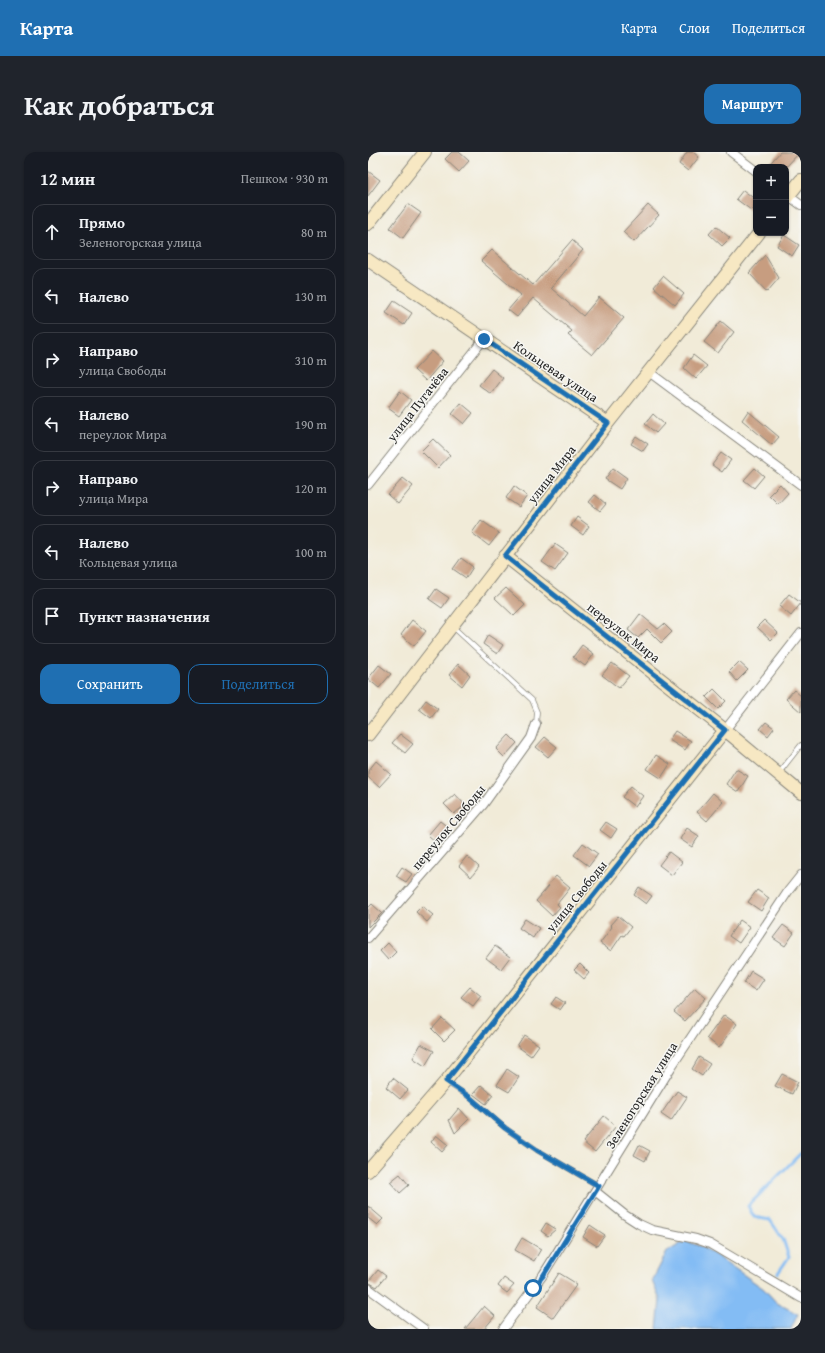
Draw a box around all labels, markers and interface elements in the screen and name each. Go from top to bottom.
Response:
text: Карта [20,14,73,42]
text: Карта [621,18,657,38]
text: Слои [679,18,710,38]
text: Поделиться [732,18,805,38]
text: Как добраться [24,84,214,125]
button: Маршрут [704,84,801,124]
map controls [753,164,789,236]
button: + [753,164,789,200]
text: 12 мин [40,166,95,191]
text: Пешком · 930 m [241,169,328,188]
button: − [753,200,789,236]
text: Прямо [79,212,125,233]
icon: ahead [41,221,63,243]
text: 80 m [301,223,327,242]
text: Зеленогорская улица [79,233,202,252]
icon: left [41,285,63,307]
text: Налево [79,286,129,307]
text: 130 m [295,287,327,306]
route end [475,330,493,348]
street label: Кольцевая улица [510,336,603,407]
text: Направо [79,340,138,361]
icon: right [41,349,63,371]
text: 310 m [295,351,327,370]
text: улица Свободы [79,361,166,380]
street label: улица Пугачёва [382,362,453,446]
text: Налево [79,404,129,425]
icon: left [41,413,63,435]
text: 190 m [295,415,327,434]
text: переулок Мира [79,425,167,444]
street label: улица Мира [522,441,581,508]
text: Направо [79,468,138,489]
icon: right [41,477,63,499]
text: 120 m [295,479,327,498]
text: улица Мира [79,489,148,508]
text: Налево [79,532,129,553]
icon: left [41,541,63,563]
text: 100 m [295,543,327,562]
text: Кольцевая улица [79,553,177,572]
street label: переулок Мира [583,598,665,667]
icon: arrive [41,605,63,627]
text: Пункт назначения [79,606,210,627]
button: Сохранить [40,664,180,704]
button: Поделиться [188,664,328,704]
street label: переулок Свободы [407,781,490,874]
street label: улица Свободы [541,856,611,937]
street label: Зеленогорская улица [601,1038,682,1152]
route start [524,1279,542,1297]

